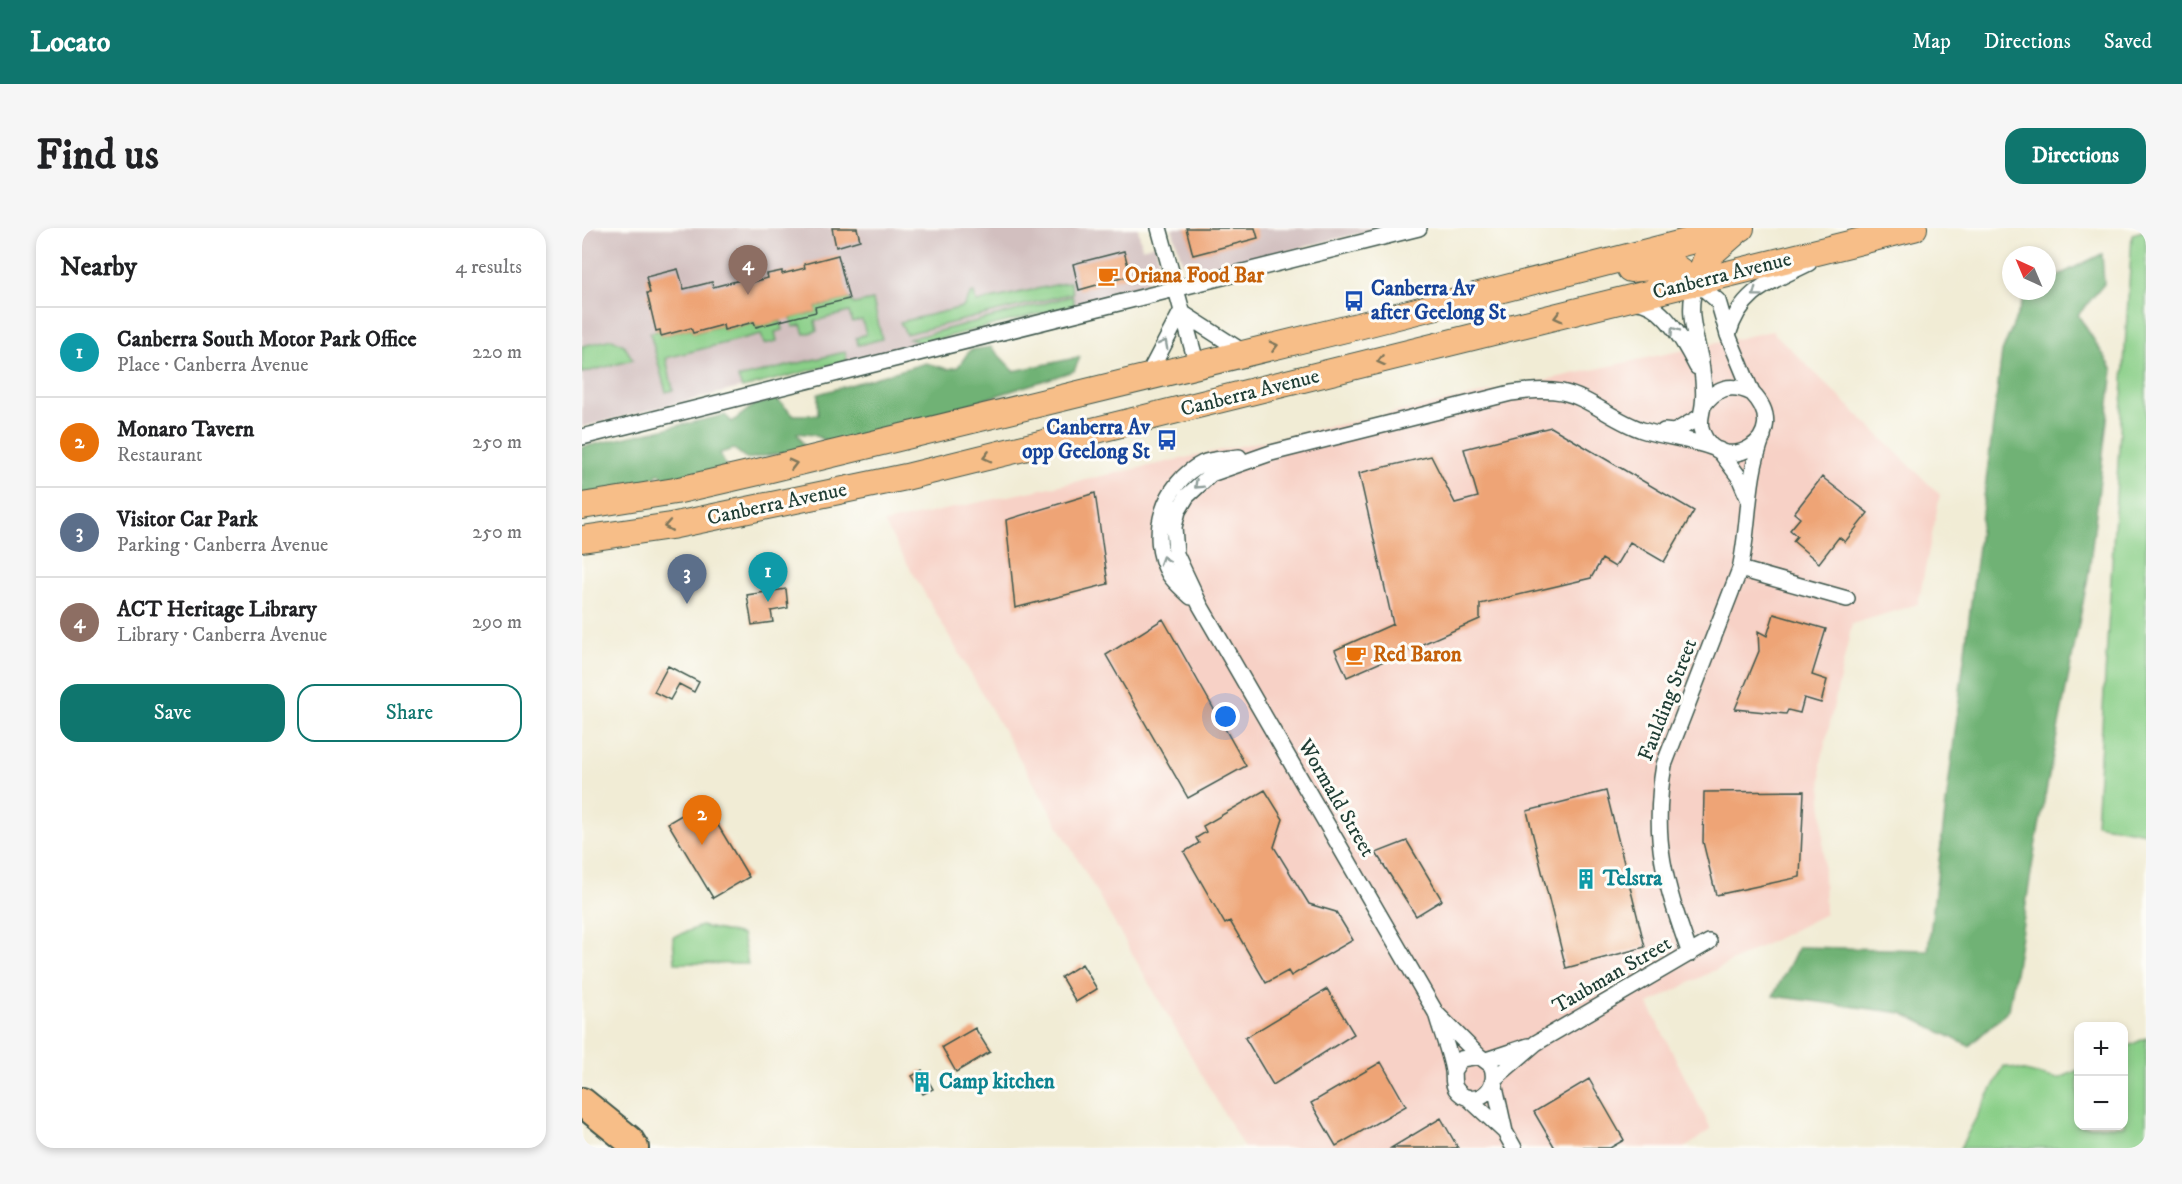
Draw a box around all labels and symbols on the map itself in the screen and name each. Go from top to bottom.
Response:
pin: 4 [728,245,768,295]
street label: Canberra Avenue [1650,246,1794,306]
north arrow [2002,246,2056,300]
place label: Oriana Food Bar [1125,263,1265,289]
cafe icon: Oriana Food Bar [1096,264,1120,288]
place label: Canberra Av after Geelong St [1371,276,1507,326]
one-way arrow [1752,286,1763,297]
bus stop icon: Canberra Av after Geelong St [1342,289,1366,313]
one-way arrow [1554,310,1564,323]
one-way arrow [1670,326,1681,337]
one-way arrow [1157,340,1168,351]
one-way arrow [1269,341,1279,354]
one-way arrow [1376,354,1386,367]
street label: Canberra Avenue [1178,363,1322,423]
place label: Canberra Av opp Geelong St [1022,415,1151,465]
bus stop icon: Canberra Av opp Geelong St [1155,428,1179,452]
one-way arrow [983,450,993,463]
one-way arrow [788,458,798,471]
street label: Canberra Avenue [705,476,849,531]
one-way arrow [1195,478,1205,489]
one-way arrow [664,520,673,532]
pin: 1 [748,552,788,602]
pin: 3 [668,554,706,604]
one-way arrow [1159,556,1171,566]
street label: Faulding Street [1633,635,1703,765]
place label: Red Baron [1373,642,1463,668]
cafe icon: Red Baron [1344,643,1368,667]
your location [1211,702,1240,731]
street label: Wormald Street [1291,734,1380,862]
pin: 2 [682,796,722,845]
place label: Telstra [1602,866,1663,892]
building icon: Telstra [1574,867,1598,891]
street label: Taubman Street [1548,930,1676,1019]
place label: Camp kitchen [939,1069,1056,1095]
building icon: Camp kitchen [910,1070,934,1094]

